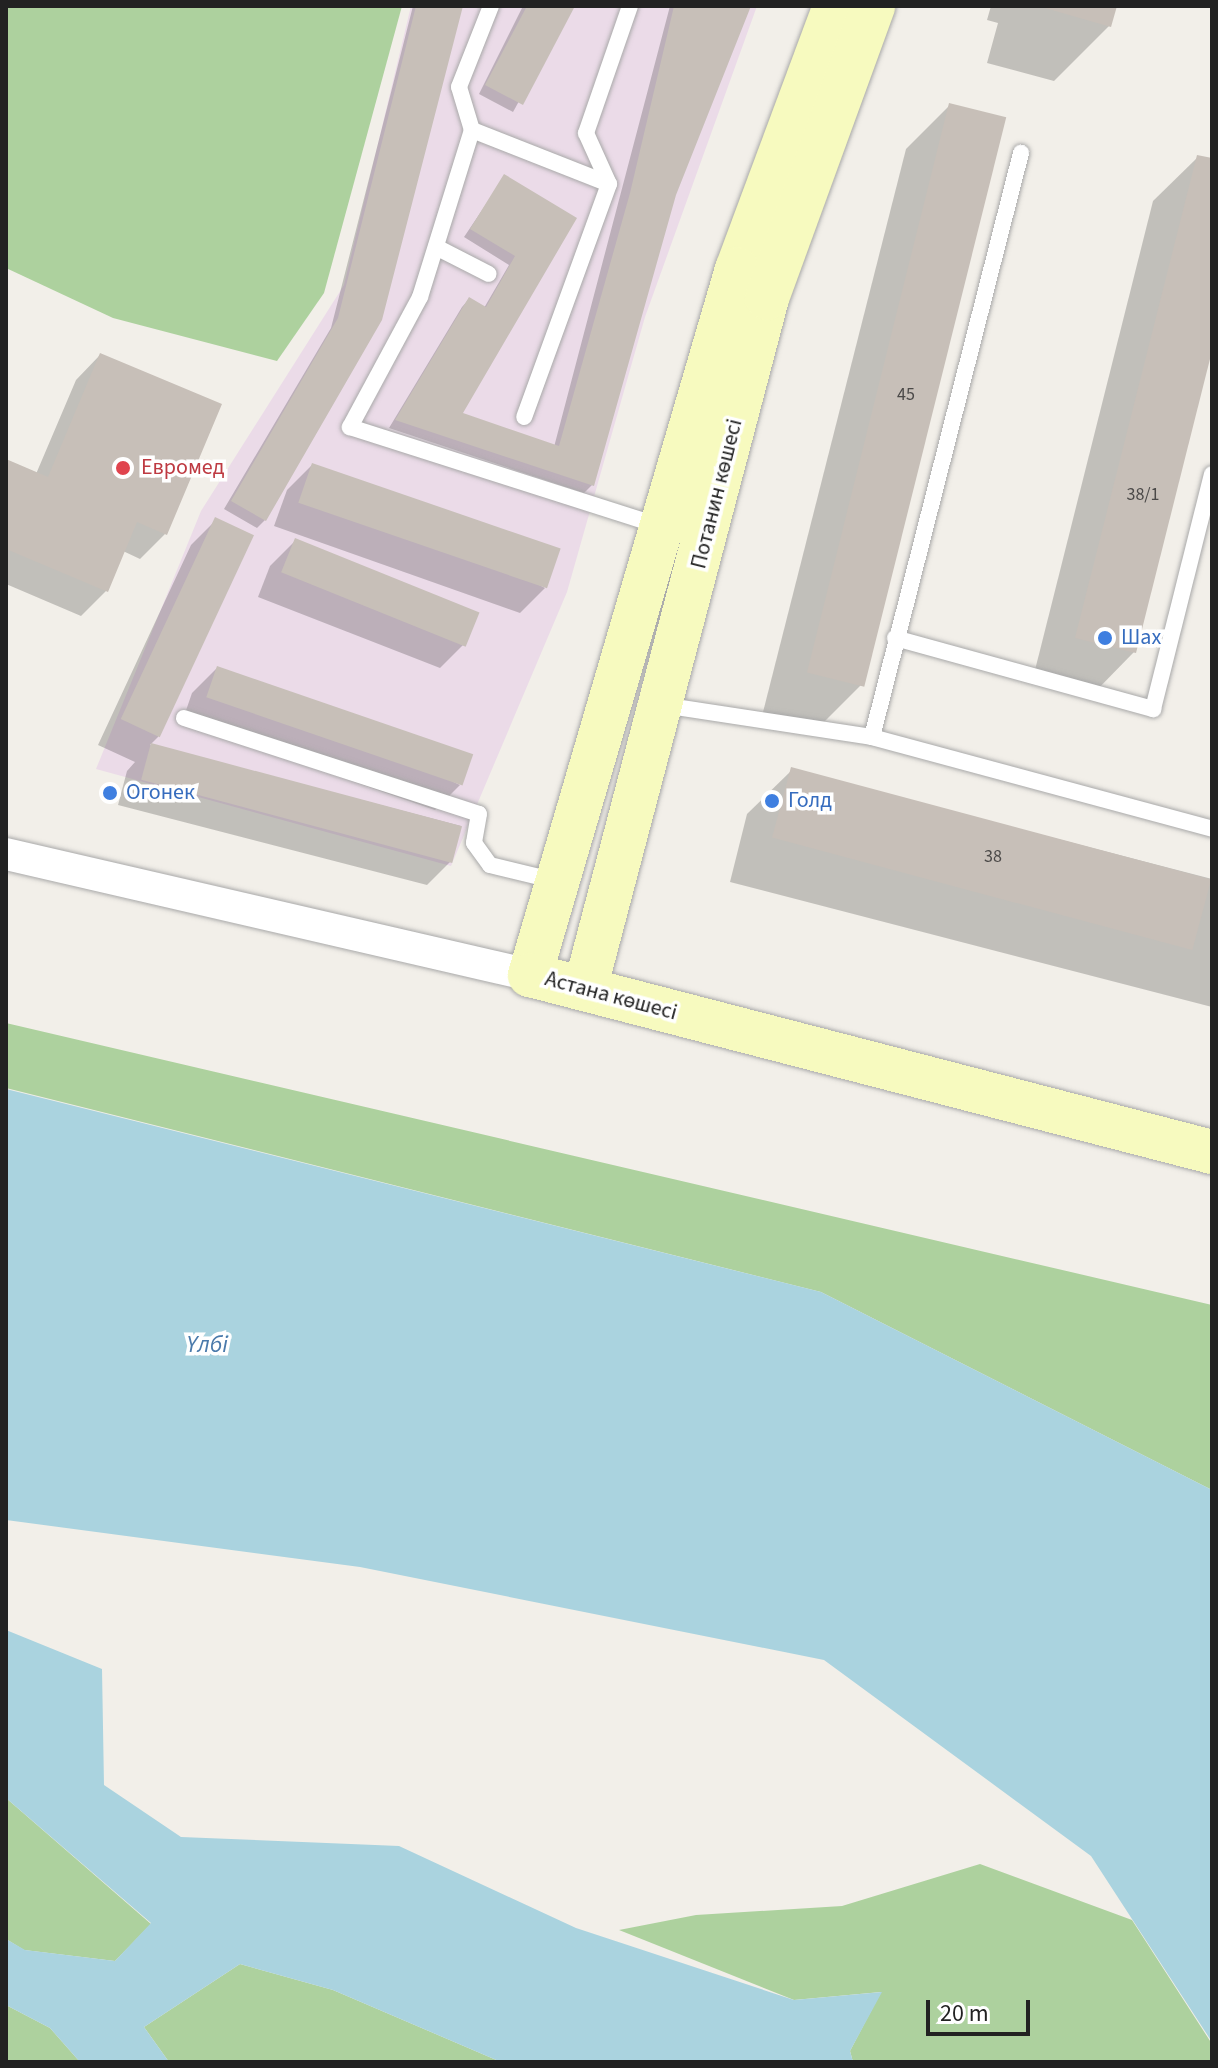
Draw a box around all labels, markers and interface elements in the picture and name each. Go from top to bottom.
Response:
house number: 45 [897,384,915,406]
street label: Потанин көшесі [686,416,748,572]
place label: Евромед [141,455,224,481]
marker: Евромед [112,457,134,479]
house number: 38/1 [1126,484,1160,506]
place label: Шах [1121,625,1161,651]
marker: Шах [1096,629,1114,647]
place label: Огонек [126,780,195,806]
marker: Огонек [101,784,119,802]
place label: Голд [788,788,832,814]
marker: Голд [763,792,781,810]
house number: 38 [984,846,1002,868]
street label: Астана көшесі [542,966,680,1026]
water label: Үлбі [186,1331,228,1359]
scale bar [930,1984,1034,2034]
text: 20 m [940,1996,989,2031]

